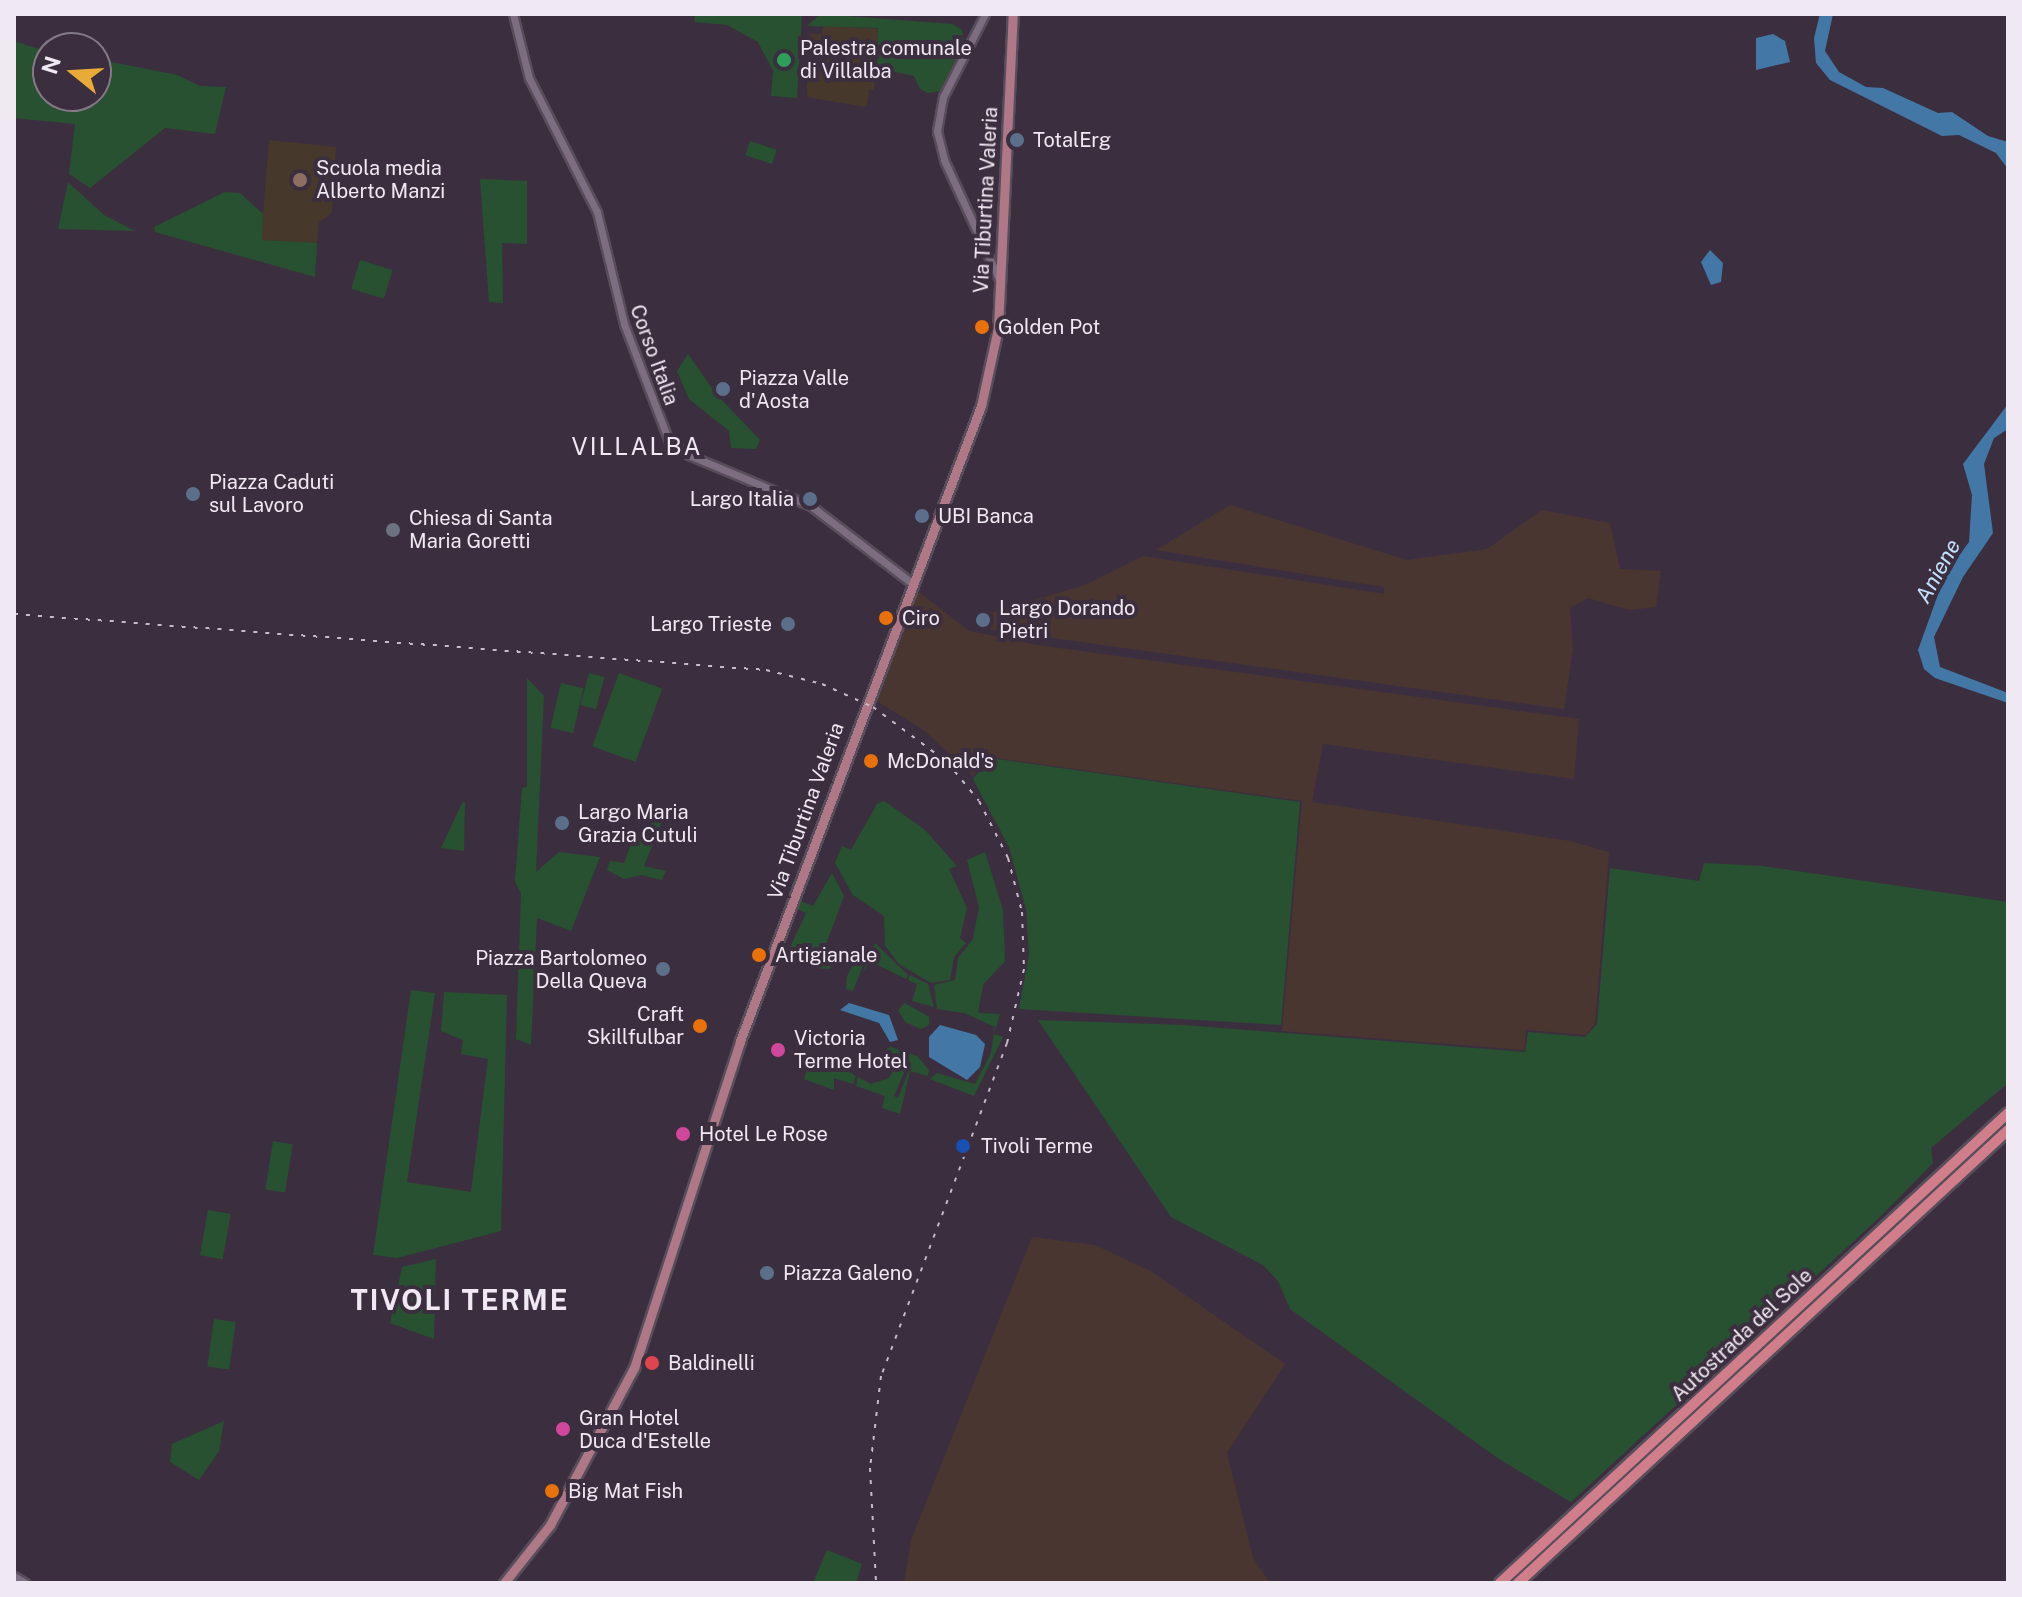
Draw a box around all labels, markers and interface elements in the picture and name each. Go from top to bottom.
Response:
north arrow [32,32,112,112]
place label: Palestra comunale di Villalba [800,36,972,83]
marker: Palestra comunale di Villalba [775,51,793,69]
text: N [36,53,66,77]
street label: Via Tiburtina Valeria [969,106,1003,294]
place label: TotalErg [1033,128,1111,152]
marker: TotalErg [1008,131,1026,149]
place label: Scuola media Alberto Manzi [316,156,445,203]
marker: Scuola media Alberto Manzi [291,171,309,189]
street label: Corso Italia [625,301,683,409]
place label: Golden Pot [998,315,1100,339]
marker: Golden Pot [973,318,991,336]
place label: Piazza Valle d'Aosta [739,366,849,413]
marker: Piazza Valle d'Aosta [714,380,732,398]
district label: VILLALBA [572,433,702,461]
place label: Piazza Caduti sul Lavoro [209,470,334,517]
marker: Piazza Caduti sul Lavoro [184,485,202,503]
place label: Largo Italia [690,487,794,511]
marker: Largo Italia [801,490,819,508]
place label: UBI Banca [938,504,1034,528]
place label: Chiesa di Santa Maria Goretti [409,506,553,553]
marker: UBI Banca [913,507,931,525]
marker: Chiesa di Santa Maria Goretti [384,521,402,539]
water label: Aniene [1910,535,1966,607]
place label: Largo Dorando Pietri [999,596,1136,643]
place label: Ciro [902,606,940,630]
marker: Ciro [877,609,895,627]
marker: Largo Dorando Pietri [974,611,992,629]
place label: Largo Trieste [650,612,772,636]
marker: Largo Trieste [779,615,797,633]
street label: Via Tiburtina Valeria [763,719,849,903]
place label: McDonald's [887,749,994,773]
marker: McDonald's [862,752,880,770]
place label: Largo Maria Grazia Cutuli [578,800,697,847]
marker: Largo Maria Grazia Cutuli [553,814,571,832]
place label: Artigianale [775,943,877,967]
place label: Piazza Bartolomeo Della Queva [475,946,647,993]
marker: Artigianale [750,946,768,964]
marker: Piazza Bartolomeo Della Queva [654,960,672,978]
place label: Craft Skillfulbar [587,1002,684,1049]
marker: Craft Skillfulbar [691,1017,709,1035]
place label: Victoria Terme Hotel [794,1026,908,1073]
marker: Victoria Terme Hotel [769,1041,787,1059]
place label: Hotel Le Rose [699,1122,828,1146]
marker: Hotel Le Rose [674,1125,692,1143]
place label: Tivoli Terme [981,1134,1093,1158]
marker: Tivoli Terme [952,1135,974,1157]
place label: Piazza Galeno [783,1261,913,1285]
street label: Autostrada del Sole [1666,1263,1818,1407]
marker: Piazza Galeno [758,1264,776,1282]
district label: TIVOLI TERME [350,1283,570,1317]
place label: Baldinelli [668,1351,755,1375]
marker: Baldinelli [643,1354,661,1372]
place label: Gran Hotel Duca d'Estelle [579,1406,711,1453]
marker: Gran Hotel Duca d'Estelle [554,1420,572,1438]
place label: Big Mat Fish [568,1479,683,1503]
marker: Big Mat Fish [543,1482,561,1500]

